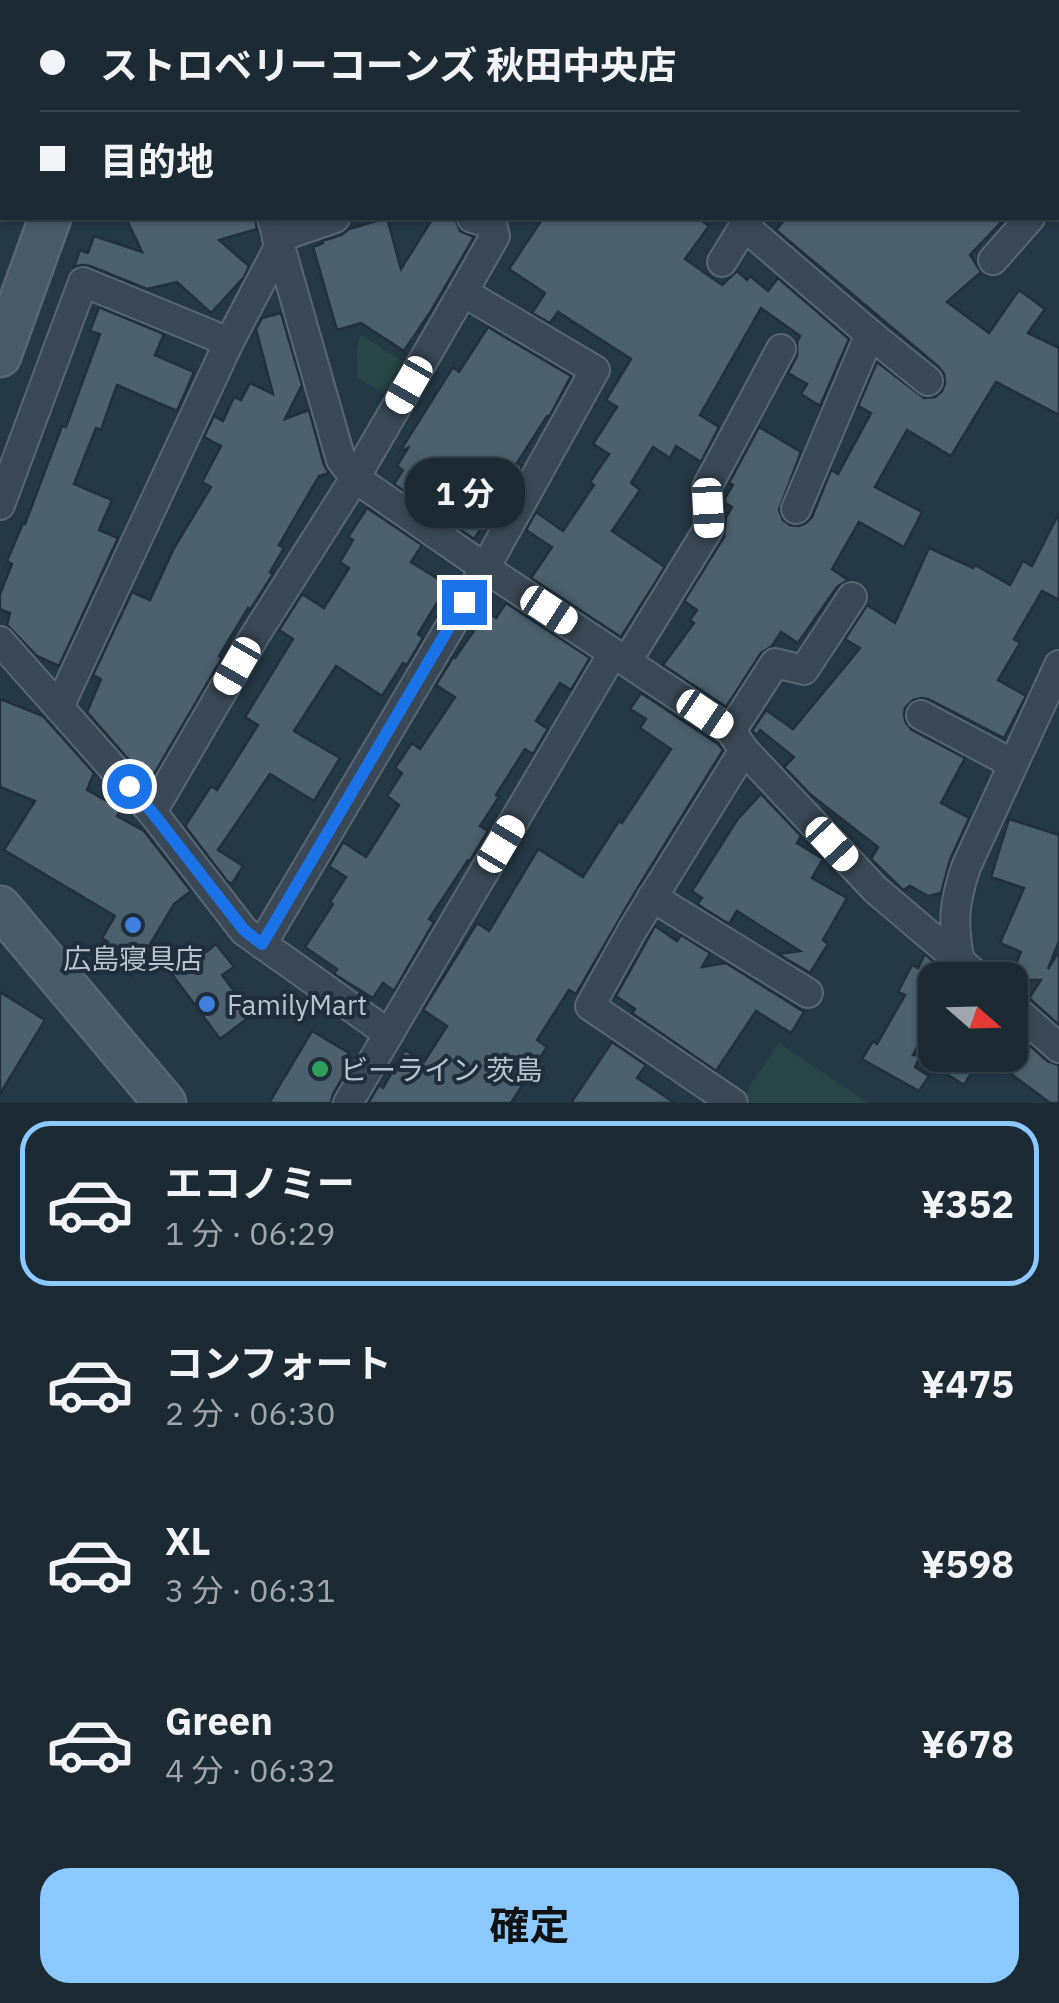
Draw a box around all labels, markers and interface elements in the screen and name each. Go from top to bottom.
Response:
text: ストロベリーコーンズ 秋田中央店 [100,40,676,89]
text: 目的地 [100,136,214,185]
car [381,352,437,418]
callout: 1 分 [404,457,524,527]
text: 1 分 [436,472,494,514]
car [691,477,725,539]
route end [442,580,487,625]
car [516,581,582,639]
car [209,633,265,699]
car [672,685,738,743]
route start [107,764,152,809]
car [473,811,529,877]
car [801,812,863,876]
marker: 広島寝具店 [122,914,144,936]
place label: 広島寝具店 [63,940,203,977]
north arrow [918,962,1028,1072]
map controls [918,962,1028,1072]
place label: FamilyMart [227,986,367,1023]
marker: FamilyMart [196,993,218,1015]
place label: ビーライン 茨島 [340,1051,543,1088]
marker: ビーライン 茨島 [309,1058,331,1080]
text: エコノミー [165,1158,355,1207]
icon: car [45,1159,135,1249]
text: ¥352 [921,1179,1014,1228]
text: 1 分 · 06:29 [165,1212,335,1254]
text: コンフォート [165,1338,392,1387]
icon: car [45,1339,135,1429]
text: ¥475 [921,1359,1014,1408]
text: 2 分 · 06:30 [165,1392,335,1434]
text: XL [165,1516,211,1565]
icon: car [45,1519,135,1609]
text: ¥598 [921,1539,1014,1588]
text: 3 分 · 06:31 [165,1569,335,1611]
text: Green [165,1696,273,1745]
icon: car [45,1699,135,1789]
text: ¥678 [921,1719,1014,1768]
text: 4 分 · 06:32 [165,1749,335,1791]
button: 確定 [40,1868,1019,1983]

